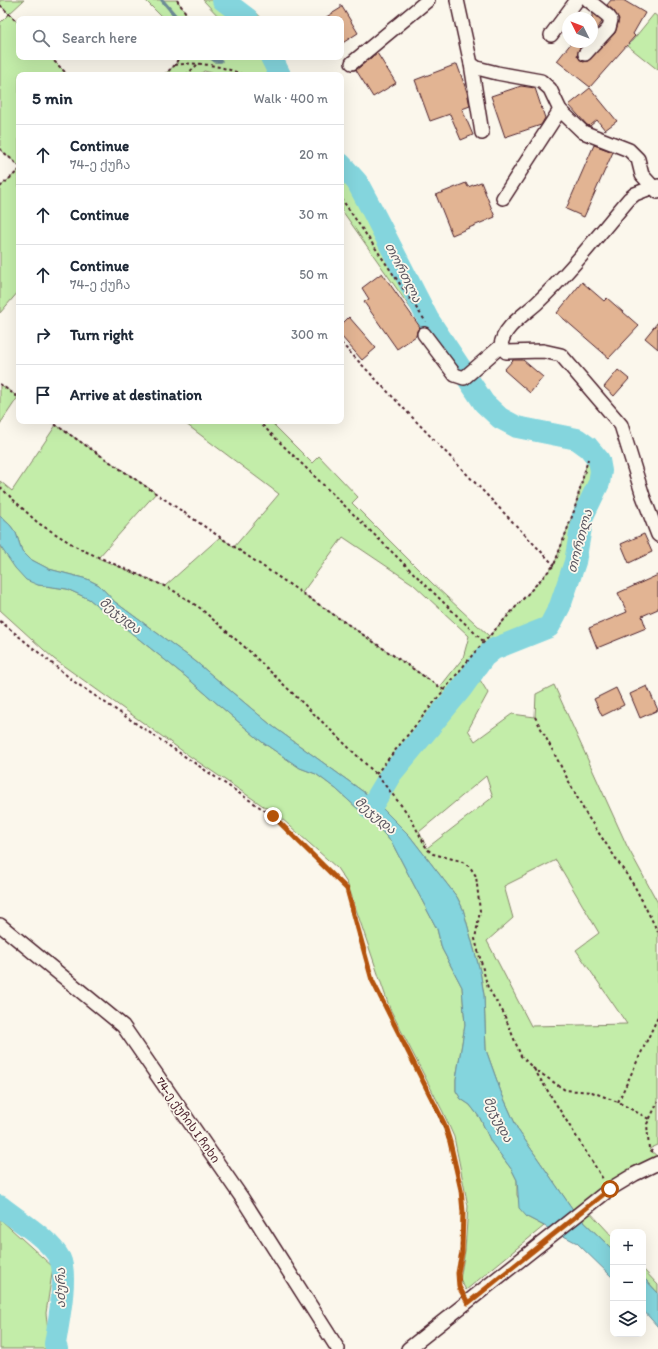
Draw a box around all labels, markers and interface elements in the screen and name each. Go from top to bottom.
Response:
north arrow [562,12,598,48]
search box [16,16,344,60]
icon: search [30,27,52,49]
text: Search here [62,29,137,47]
text: 5 min [32,88,72,108]
text: Walk · 400 m [254,91,328,106]
text: Continue [70,137,129,155]
icon: ahead [32,144,54,166]
text: 20 m [299,147,328,162]
text: 74-ე ქუჩა [70,157,130,172]
icon: ahead [32,204,54,226]
text: Continue [70,206,129,224]
text: 30 m [299,207,328,222]
water label: თორთლა [381,240,425,306]
text: Continue [70,257,129,275]
icon: ahead [32,264,54,286]
text: 50 m [299,267,328,282]
text: 74-ე ქუჩა [70,277,130,292]
icon: right [32,324,54,346]
text: Turn right [70,326,134,344]
text: 300 m [291,327,328,342]
icon: arrive [32,384,54,406]
text: Arrive at destination [70,386,202,404]
water label: თორთლა [564,507,596,575]
water label: მეჯუდა [96,594,145,638]
water label: მეჯუდა [351,794,400,838]
route end [264,807,282,825]
street label: 74-ე ქუჩის I ჩიხი [153,1074,223,1166]
water label: მეჯუდა [480,1094,516,1146]
route start [601,1180,619,1198]
map controls [610,1229,646,1337]
button: + [610,1229,646,1265]
button: − [610,1265,646,1301]
water label: აძურა [53,1267,69,1308]
button: layers [610,1301,646,1337]

